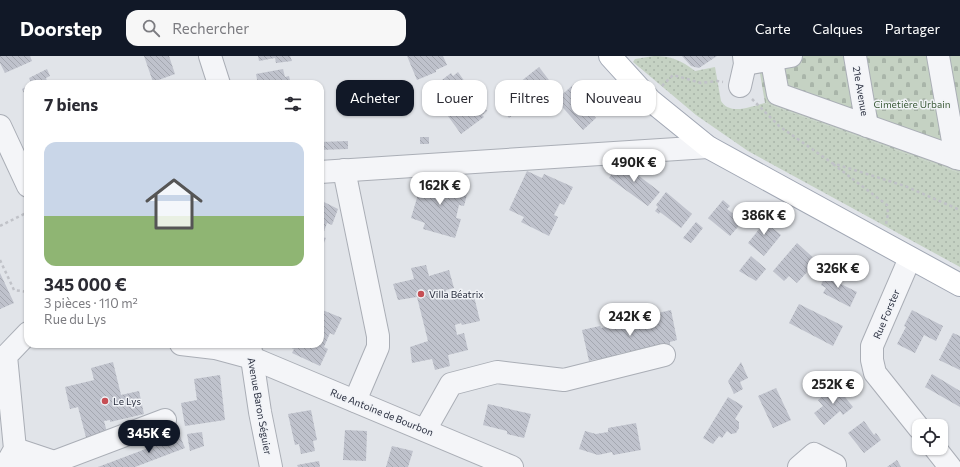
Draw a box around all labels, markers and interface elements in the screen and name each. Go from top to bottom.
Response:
search box [126,10,406,46]
text: Doorstep [20,17,102,40]
icon: search [140,17,162,39]
text: Rechercher [172,19,249,37]
text: Carte [755,20,791,37]
text: Calques [813,20,863,37]
text: Partager [885,20,940,37]
street label: 21e Avenue [851,65,871,117]
chip: Acheter [336,80,414,116]
chip: Louer [422,80,487,116]
chip: Filtres [495,80,563,116]
chip: Nouveau [571,80,656,116]
icon: filters [282,93,304,115]
text: 7 biens [44,94,98,115]
park label: Cimetière Urbain [873,98,951,110]
pin: 490K € [601,149,667,183]
text: 490K € [611,154,657,170]
icon: home [138,168,210,240]
pin: 162K € [407,172,473,206]
text: 162K € [419,177,461,193]
pin: 386K € [731,202,797,236]
text: 386K € [742,207,786,223]
pin: 326K € [805,255,871,289]
text: 326K € [816,260,860,276]
text: 345 000 € [44,274,127,295]
street label: Rue Forster [870,287,902,341]
place label: Villa Béatrix [429,288,484,300]
marker: Villa Béatrix [416,289,426,299]
text: 3 pièces · 110 m² [44,295,138,311]
pin: 242K € [597,303,663,337]
text: 242K € [608,308,652,324]
text: Rue du Lys [44,311,106,327]
street label: Avenue Baron Séguier [246,357,274,455]
pin: 252K € [800,371,866,405]
text: 252K € [811,376,855,392]
street label: Rue Antoine de Bourbon [329,386,435,438]
place label: Le Lys [113,395,141,407]
marker: Le Lys [100,396,110,406]
map controls [912,419,948,455]
button: locate [912,419,948,455]
pin: 345K € [116,420,182,454]
text: 345K € [127,425,171,441]

